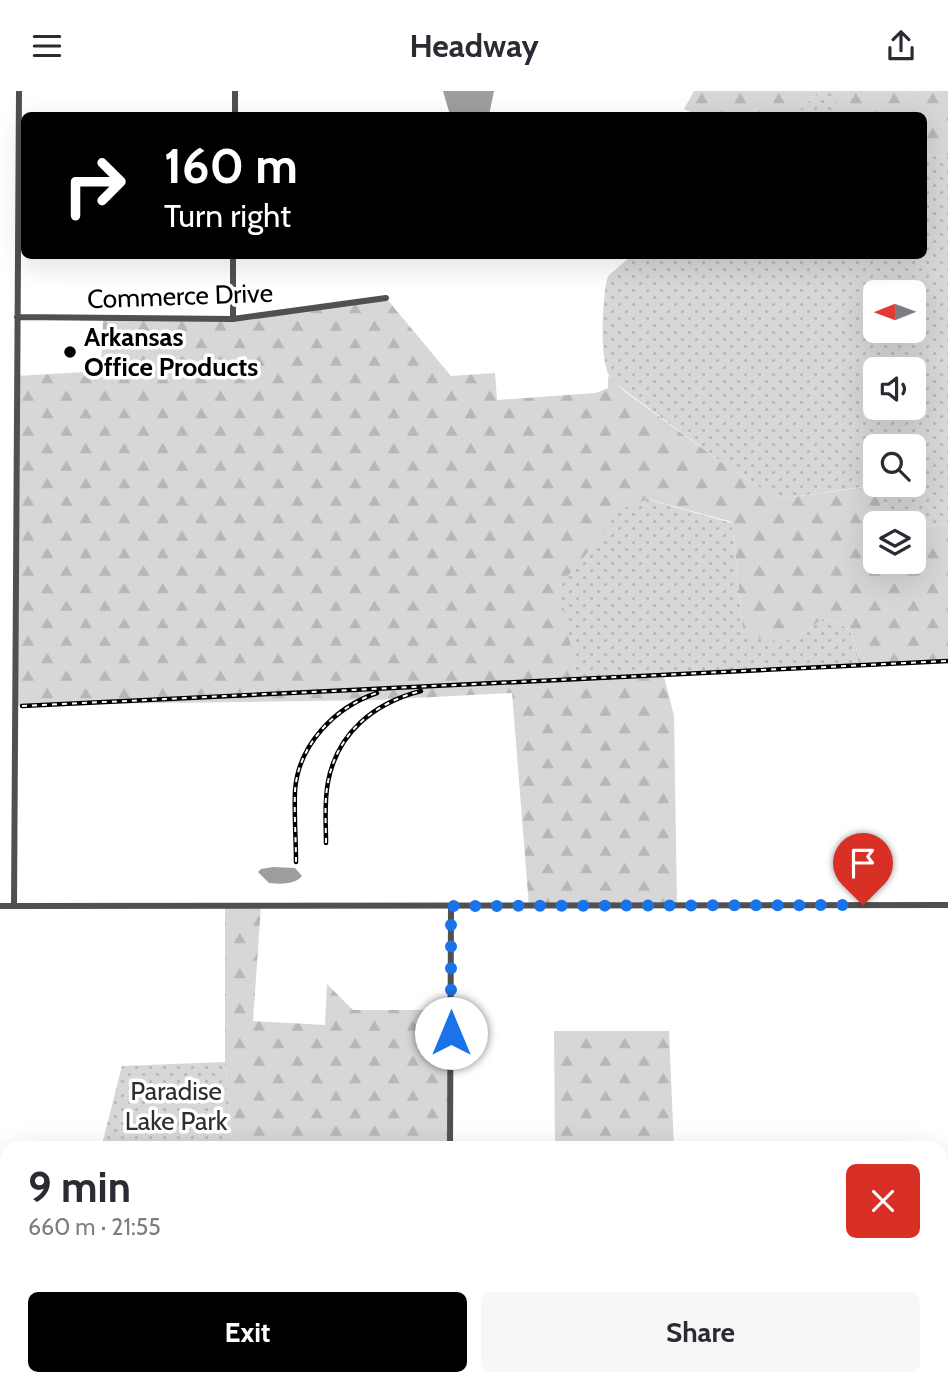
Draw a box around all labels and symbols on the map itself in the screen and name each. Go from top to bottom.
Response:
street label: Commerce Drive [87,277,273,315]
north arrow [863,280,926,343]
place label: Arkansas Office Products [84,321,258,383]
marker: Arkansas Office Products [62,344,78,360]
pin [833,833,893,905]
position arrow [414,996,488,1070]
park label: Paradise Lake Park [125,1075,228,1137]

